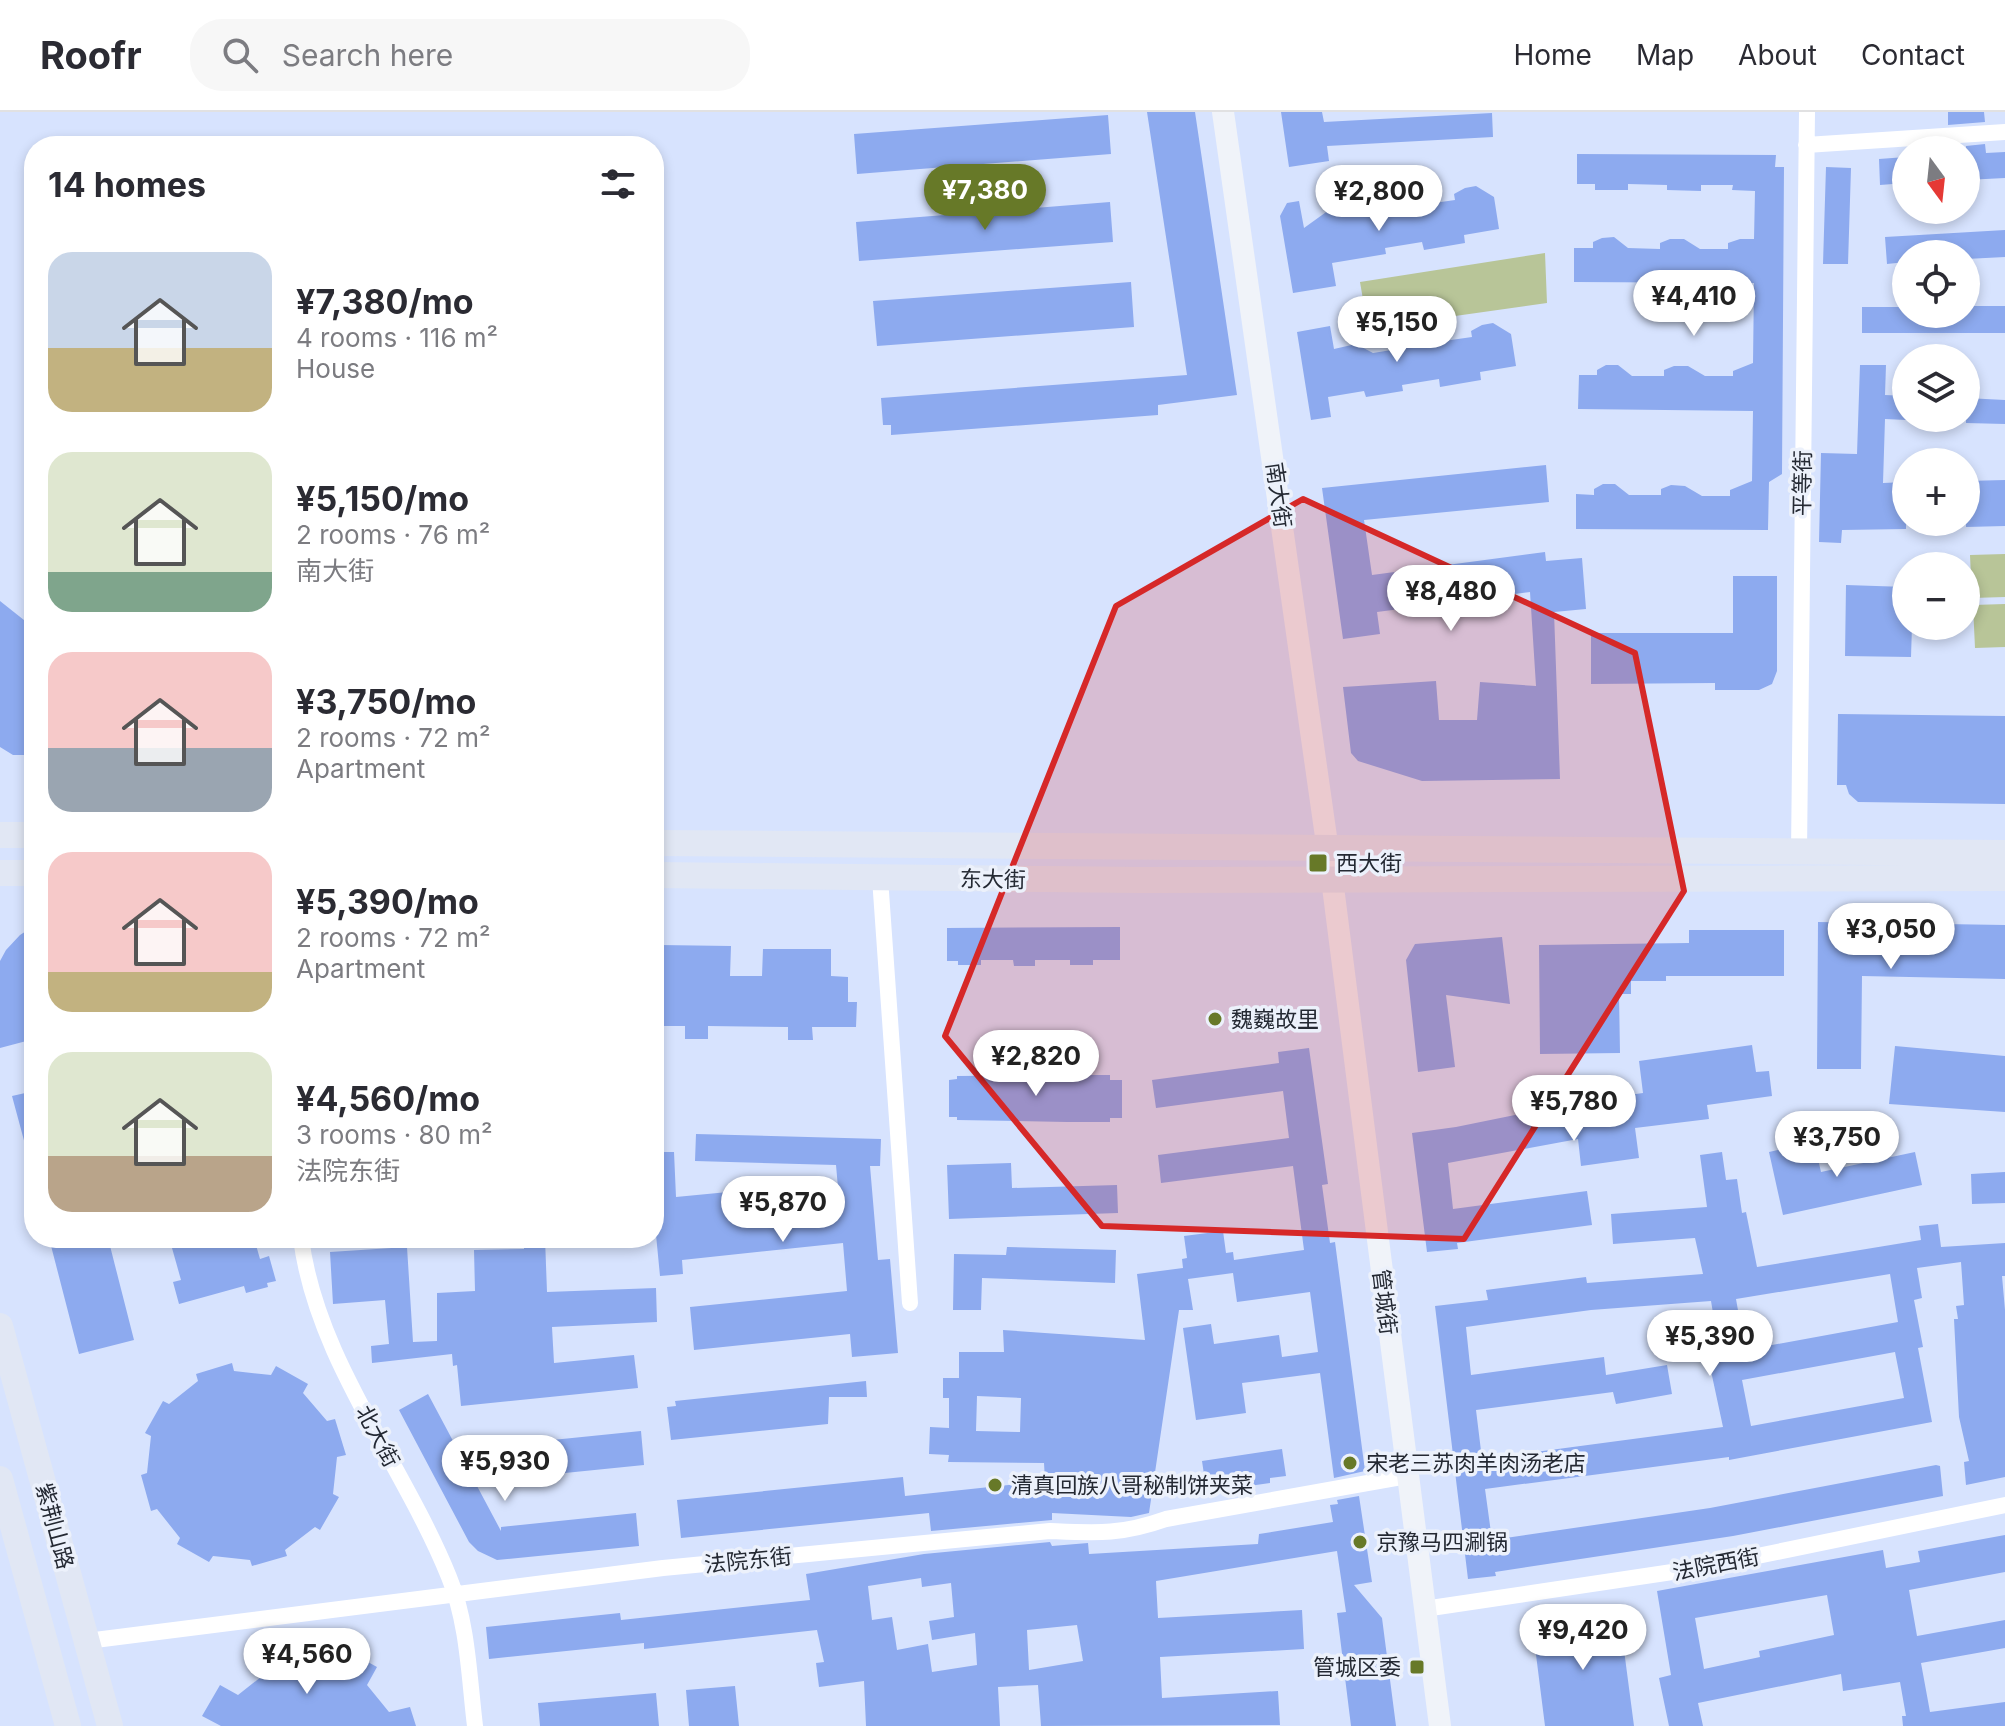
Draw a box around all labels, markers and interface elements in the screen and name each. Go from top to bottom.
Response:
search box [190,19,750,91]
text: Roofr [40,32,142,78]
icon: search [218,33,262,77]
text: Search here [282,37,453,73]
text: Home [1513,38,1592,72]
text: Map [1636,38,1694,72]
text: About [1738,38,1817,72]
text: Contact [1861,38,1965,72]
north arrow [1892,136,1980,224]
map controls [1892,136,1980,640]
icon: filters [596,162,640,206]
text: 14 homes [48,164,206,205]
pin: ¥7,380 [920,164,1050,232]
pin: ¥2,800 [1314,165,1444,233]
text: ¥7,380 [942,174,1028,205]
text: ¥2,800 [1333,175,1425,206]
button: locate [1892,240,1980,328]
pin: ¥4,410 [1629,270,1759,338]
text: ¥4,410 [1651,280,1737,311]
text: ¥7,380/mo [296,281,474,322]
icon: home [112,284,208,380]
pin: ¥5,150 [1332,296,1462,364]
text: ¥5,150 [1356,306,1438,337]
text: 4 rooms · 116 m² [296,322,498,353]
button: layers [1892,344,1980,432]
text: House [296,353,375,384]
button: + [1892,448,1980,536]
street label: 平等街 [1788,450,1816,516]
street label: 南大街 [1262,461,1296,529]
text: ¥5,150/mo [296,478,469,519]
icon: home [112,484,208,580]
text: 2 rooms · 76 m² [296,519,490,550]
button: − [1892,552,1980,640]
text: 南大街 [296,555,374,586]
pin: ¥8,480 [1386,565,1516,633]
text: ¥8,480 [1405,575,1497,606]
text: ¥3,750/mo [296,681,476,722]
icon: home [112,684,208,780]
text: 2 rooms · 72 m² [296,722,490,753]
text: Apartment [296,753,425,784]
place label: 西大街 [1336,850,1402,876]
marker: 西大街 [1307,852,1329,874]
street label: 东大街 [960,865,1026,893]
text: ¥5,390/mo [296,881,479,922]
icon: home [112,884,208,980]
pin: ¥3,050 [1826,903,1956,971]
text: ¥3,050 [1846,913,1936,944]
text: 2 rooms · 72 m² [296,922,490,953]
text: Apartment [296,953,425,984]
place label: 魏巍故里 [1231,1006,1319,1032]
marker: 魏巍故里 [1206,1010,1224,1028]
pin: ¥2,820 [971,1030,1101,1098]
text: ¥2,820 [991,1040,1081,1071]
pin: ¥5,780 [1509,1075,1639,1143]
text: ¥4,560/mo [296,1078,480,1119]
icon: home [112,1084,208,1180]
text: ¥5,780 [1530,1085,1618,1116]
pin: ¥3,750 [1772,1111,1902,1179]
text: 3 rooms · 80 m² [296,1119,493,1150]
text: ¥3,750 [1793,1121,1881,1152]
text: 法院东街 [296,1155,400,1186]
pin: ¥5,870 [718,1176,848,1244]
text: ¥5,870 [739,1186,827,1217]
street label: 管城街 [1368,1268,1402,1336]
pin: ¥5,390 [1645,1310,1775,1378]
text: ¥5,390 [1665,1320,1755,1351]
street label: 北大街 [351,1401,405,1471]
pin: ¥5,930 [440,1435,570,1503]
text: ¥5,930 [460,1445,550,1476]
place label: 宋老三苏肉羊肉汤老店 [1366,1450,1586,1476]
marker: 宋老三苏肉羊肉汤老店 [1341,1454,1359,1472]
place label: 清真回族八哥秘制饼夹菜 [1011,1472,1253,1498]
marker: 清真回族八哥秘制饼夹菜 [986,1476,1004,1494]
street label: 紫荆山路 [31,1480,79,1572]
place label: 京豫马四涮锅 [1376,1529,1508,1555]
marker: 京豫马四涮锅 [1351,1533,1369,1551]
street label: 法院东街 [703,1542,793,1578]
street label: 法院西街 [1670,1543,1762,1585]
pin: ¥9,420 [1518,1604,1648,1672]
text: ¥9,420 [1537,1614,1629,1645]
pin: ¥4,560 [242,1628,372,1696]
text: ¥4,560 [261,1638,353,1669]
place label: 管城区委 [1313,1654,1401,1680]
marker: 管城区委 [1408,1658,1426,1676]

